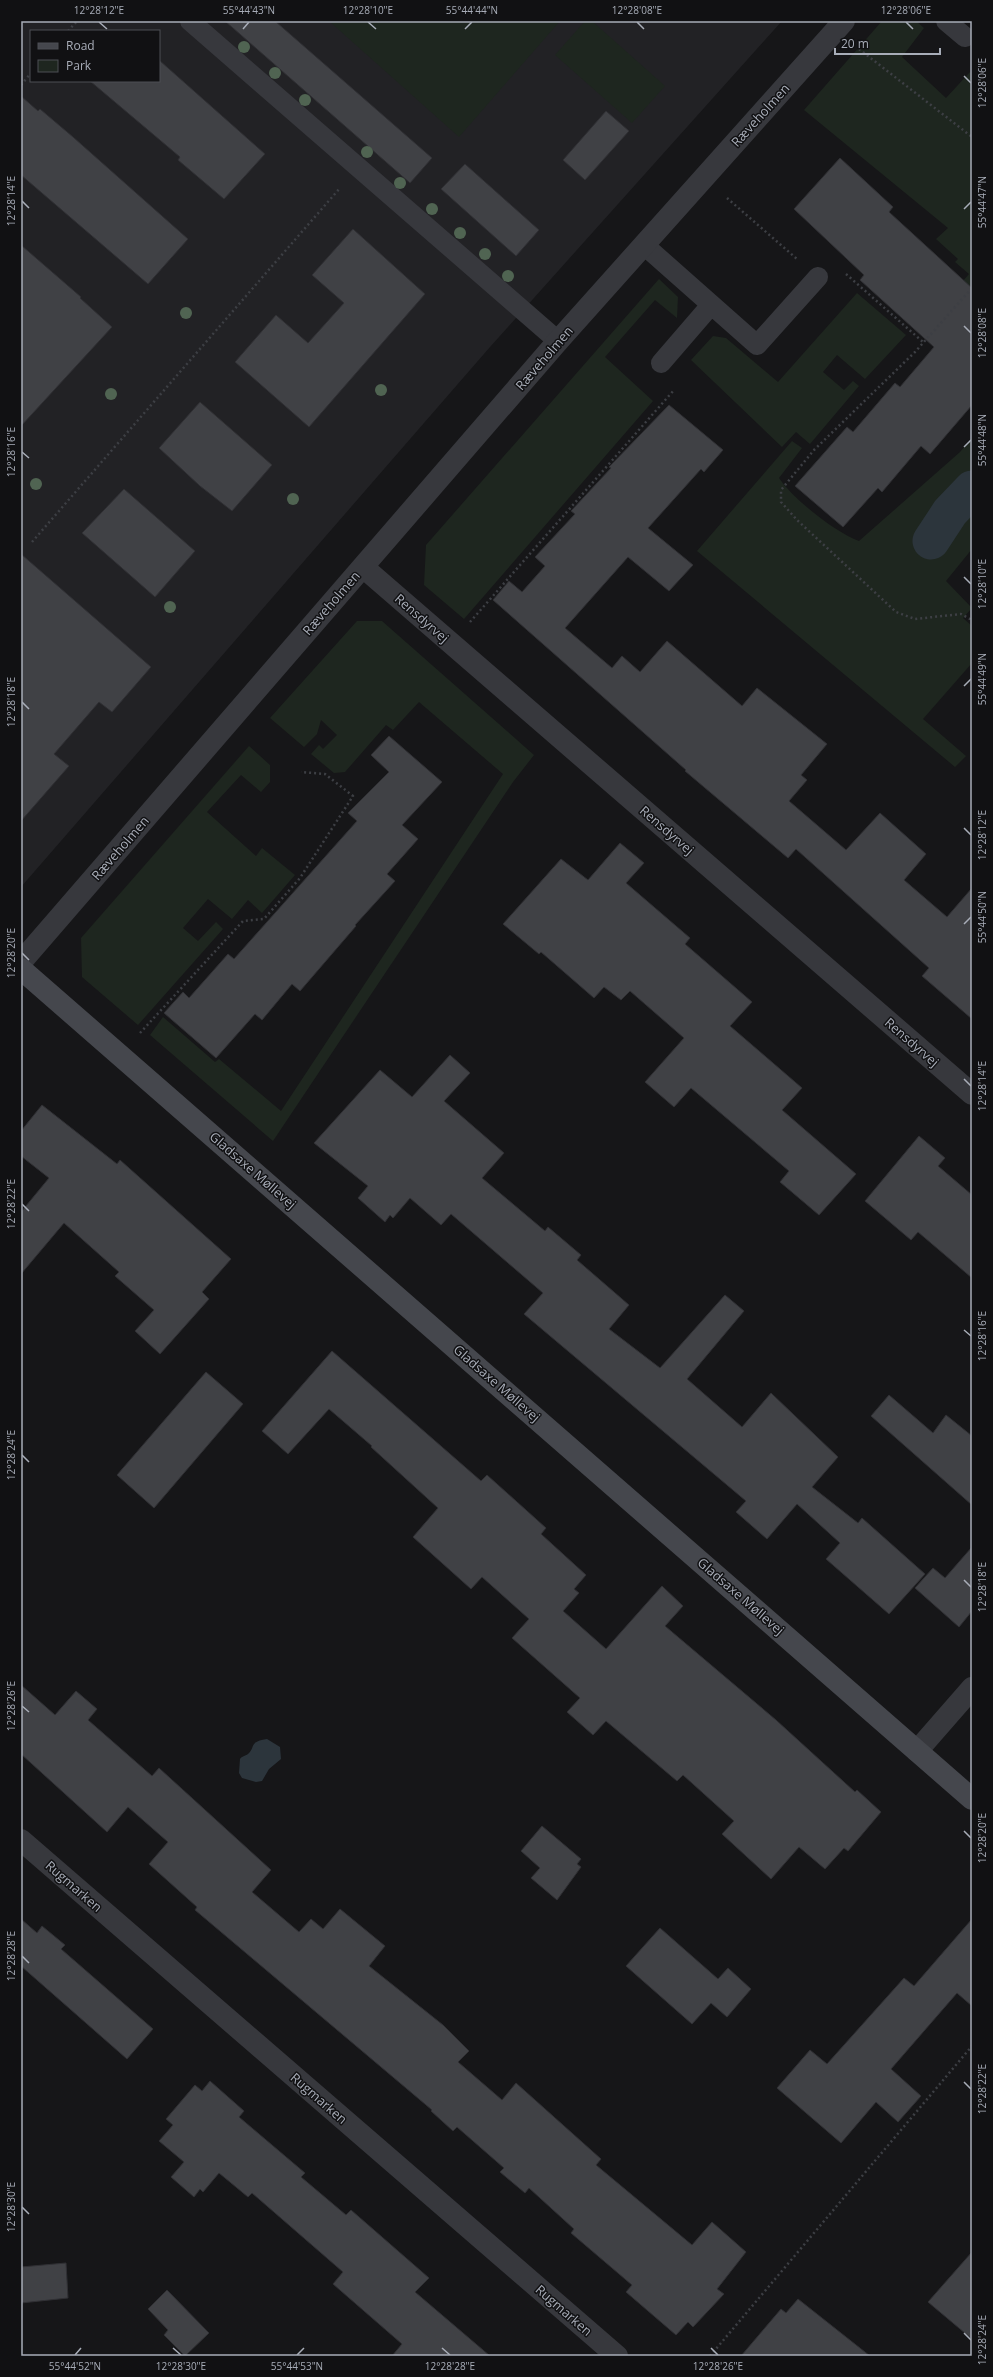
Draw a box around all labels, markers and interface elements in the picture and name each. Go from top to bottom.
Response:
text: 12°28'12"E [74,3,124,17]
text: 55°44'43"N [223,3,275,17]
text: 12°28'10"E [343,3,393,17]
text: 55°44'44"N [446,3,498,17]
text: 12°28'08"E [612,3,662,17]
text: 12°28'06"E [881,3,931,17]
legend [30,30,160,82]
scale bar [835,30,940,56]
text: 20 m [841,35,869,52]
text: Road [66,37,95,54]
text: Park [66,57,92,74]
text: 12°28'06"E [975,58,989,108]
street label: Ræveholmen [727,79,793,151]
text: 12°28'14"E [4,176,18,226]
text: 55°44'47"N [975,176,989,228]
text: 12°28'08"E [975,308,989,358]
street label: Ræveholmen [511,322,577,394]
text: 55°44'48"N [975,414,989,466]
text: 12°28'16"E [4,427,18,477]
text: 12°28'10"E [975,559,989,609]
street label: Ræveholmen [298,567,364,639]
street label: Rensdyrvej [391,589,453,647]
text: 55°44'49"N [975,653,989,705]
text: 12°28'18"E [4,677,18,727]
street label: Rensdyrvej [636,801,698,859]
text: 12°28'12"E [975,810,989,860]
street label: Ræveholmen [87,812,153,884]
text: 55°44'50"N [975,891,989,943]
text: 12°28'20"E [4,928,18,978]
street label: Rensdyrvej [881,1013,943,1071]
text: 12°28'14"E [975,1061,989,1111]
street label: Gladsaxe Møllevej [206,1127,300,1213]
text: 12°28'22"E [4,1179,18,1229]
text: 12°28'16"E [975,1311,989,1361]
street label: Gladsaxe Møllevej [450,1340,544,1426]
text: 12°28'24"E [4,1430,18,1480]
street label: Gladsaxe Møllevej [694,1553,788,1639]
text: 12°28'18"E [975,1562,989,1612]
text: 12°28'26"E [4,1681,18,1731]
text: 12°28'20"E [975,1813,989,1863]
street label: Rugmarken [42,1856,106,1916]
text: 12°28'28"E [4,1931,18,1981]
text: 12°28'22"E [975,2064,989,2114]
street label: Rugmarken [287,2068,351,2128]
text: 12°28'30"E [4,2182,18,2232]
street label: Rugmarken [532,2280,596,2340]
text: 12°28'24"E [975,2315,989,2365]
text: 55°44'52"N [49,2359,101,2373]
text: 12°28'30"E [156,2359,206,2373]
text: 55°44'53"N [271,2359,323,2373]
text: 12°28'28"E [425,2359,475,2373]
text: 12°28'26"E [693,2359,743,2373]

